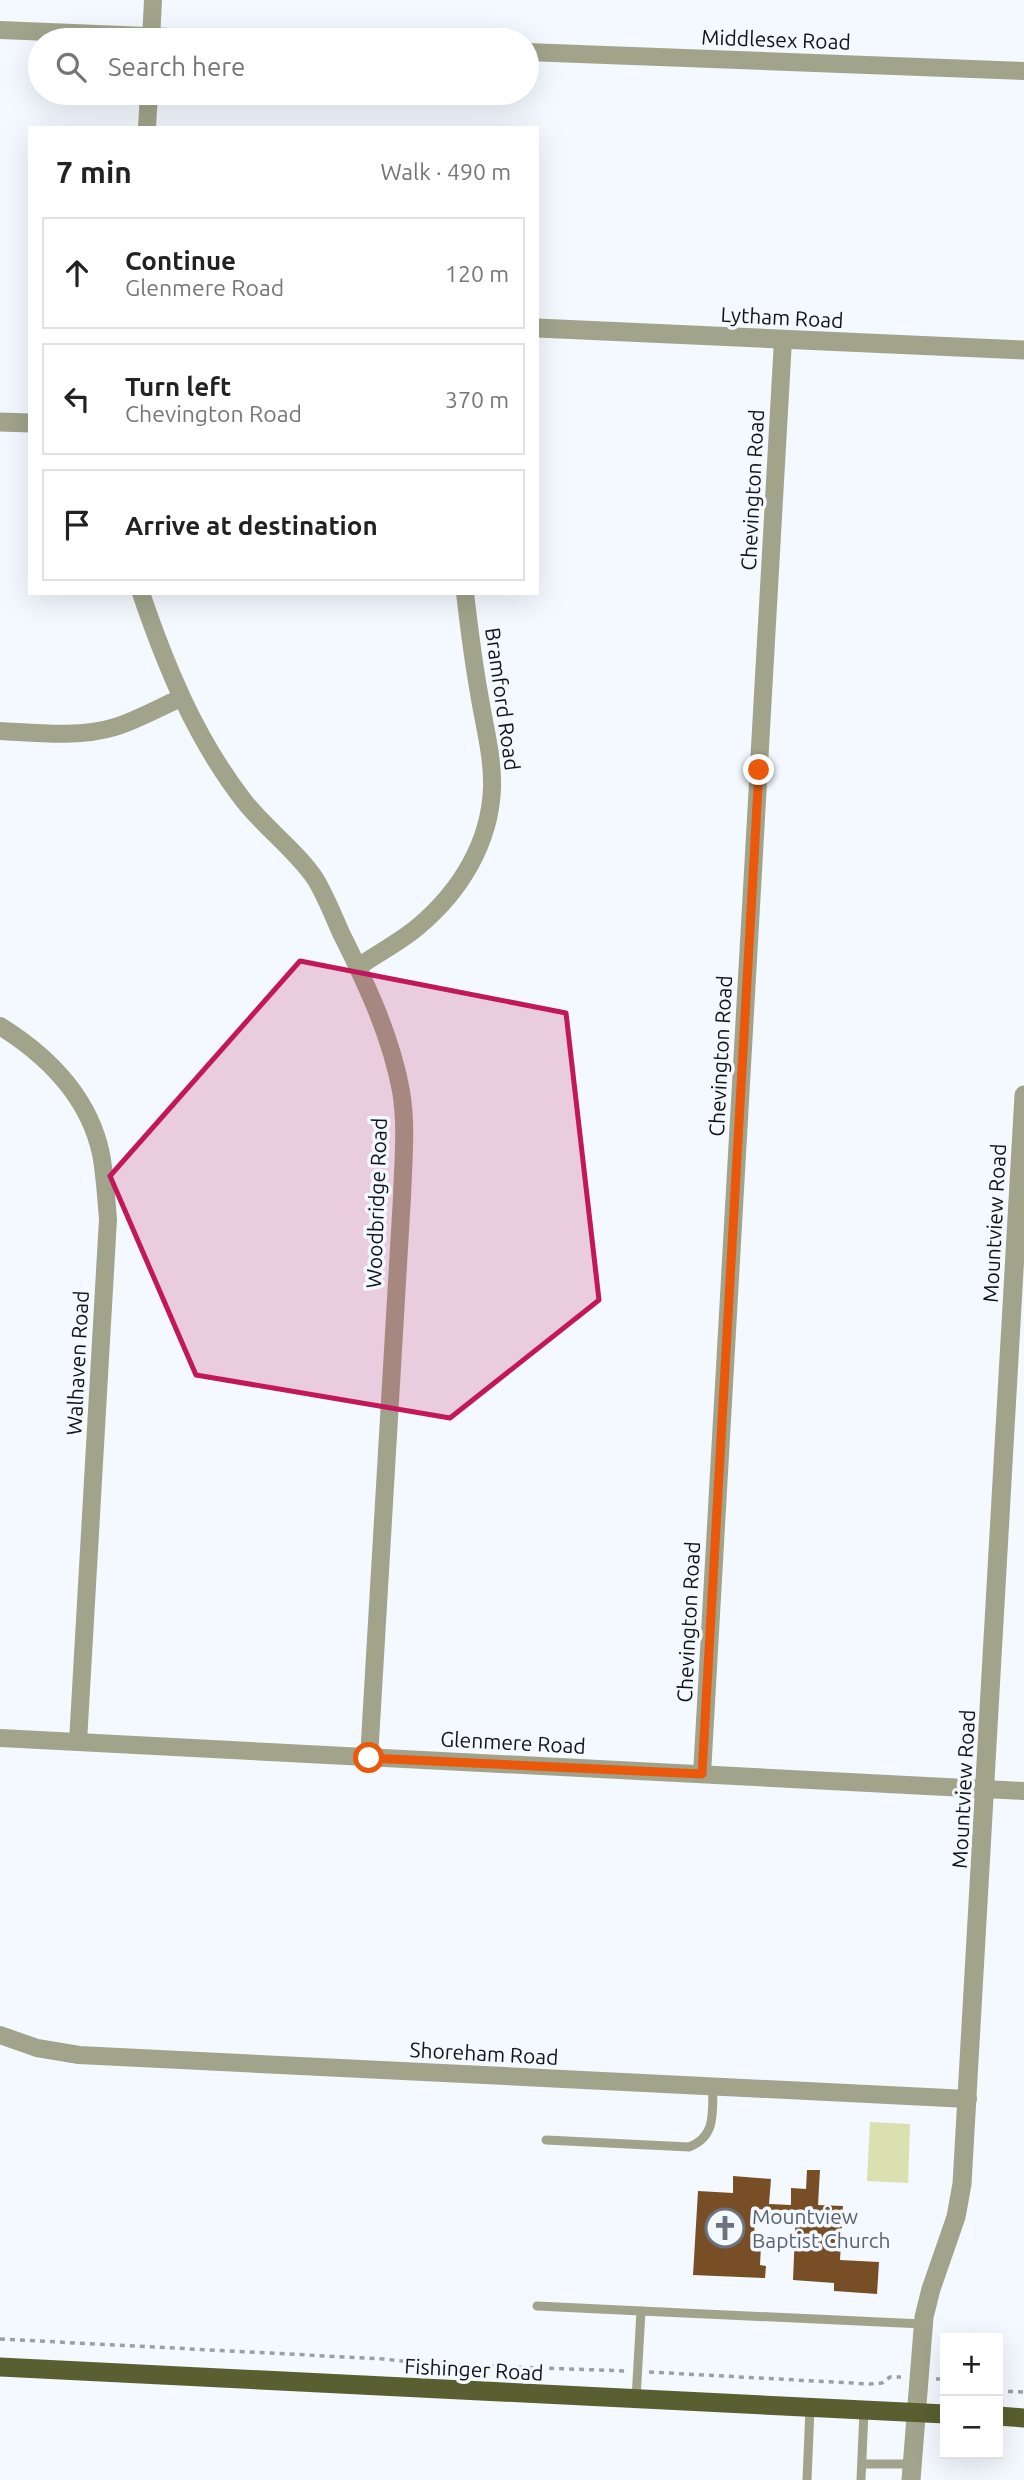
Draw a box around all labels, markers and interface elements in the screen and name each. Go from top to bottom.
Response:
street label: Middlesex Road [701,24,851,54]
search box [28,28,539,105]
icon: search [52,48,90,86]
text: Search here [108,52,245,81]
text: 7 min [56,155,132,189]
text: Walk · 490 m [380,159,511,184]
text: Continue [125,246,236,275]
icon: ahead [58,254,96,292]
text: 120 m [445,261,509,286]
text: Glenmere Road [125,275,284,300]
street label: Lytham Road [720,302,844,332]
text: Turn left [125,372,231,401]
icon: left [58,380,96,418]
text: 370 m [445,387,509,412]
text: Chevington Road [125,401,302,426]
street label: Chevington Road [736,409,768,571]
icon: arrive [58,506,96,544]
text: Arrive at destination [125,511,378,540]
street label: Bramford Road [481,626,525,772]
route end [743,754,774,785]
street label: Chevington Road [704,975,736,1137]
street label: Woodbridge Road [361,1117,391,1289]
street label: Mountview Road [978,1143,1010,1303]
street label: Walhaven Road [61,1290,93,1436]
street label: Chevington Road [672,1541,704,1703]
street label: Mountview Road [947,1709,979,1869]
street label: Glenmere Road [440,1726,586,1758]
route start [353,1742,384,1773]
street label: Shoreham Road [409,2037,559,2069]
place label: Mountview Baptist Church [752,2204,891,2252]
church icon: Mountview Baptist Church [704,2207,746,2249]
map controls [940,2333,1003,2459]
button: + [940,2333,1003,2396]
street label: Fishinger Road [404,2353,544,2385]
button: − [940,2396,1003,2459]

